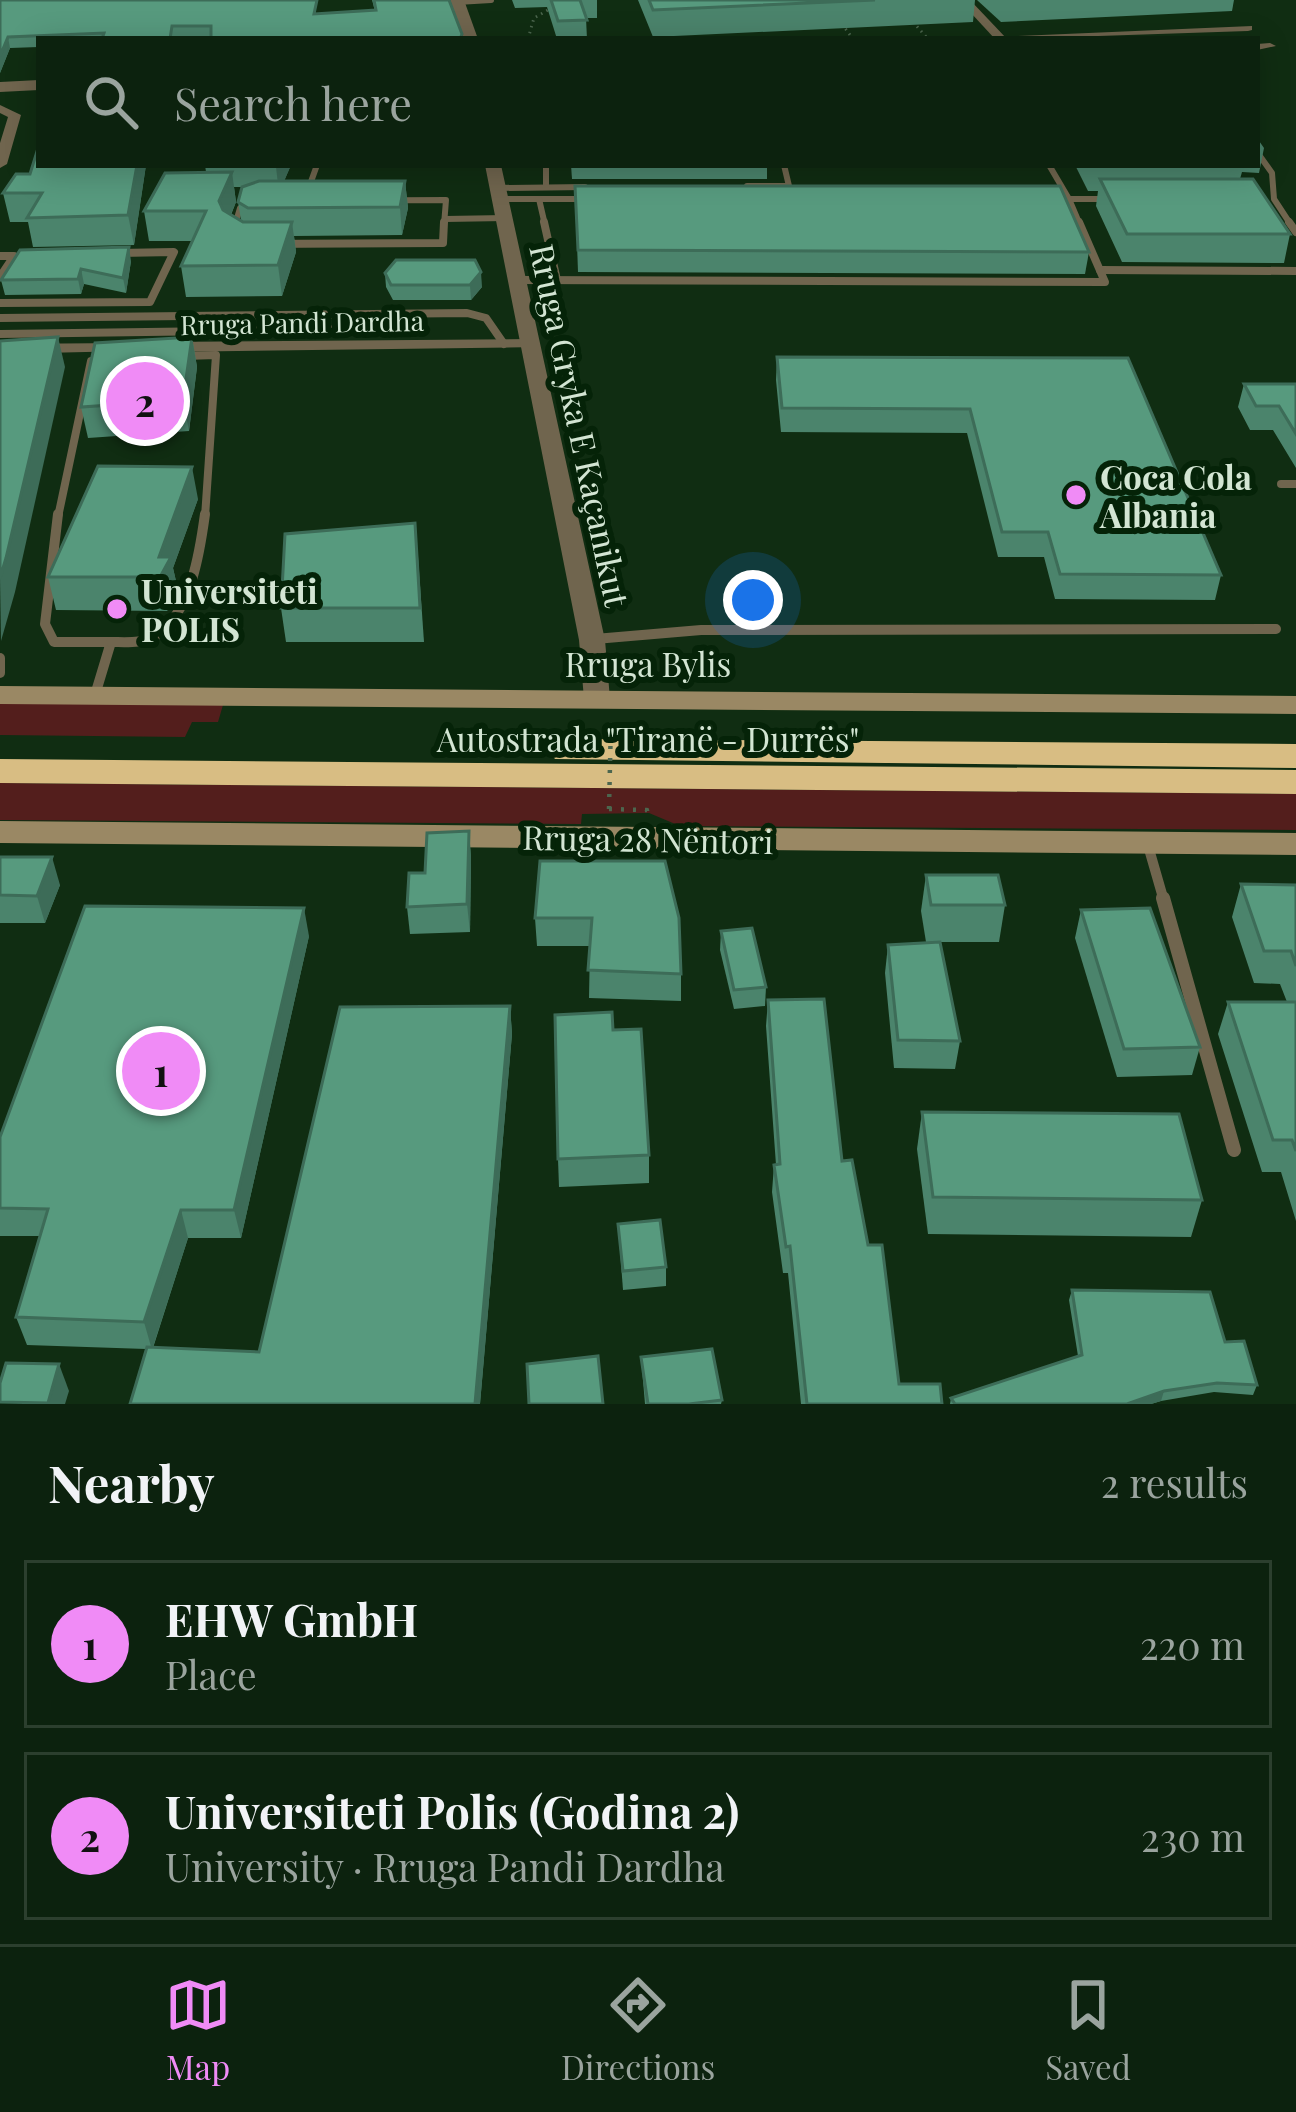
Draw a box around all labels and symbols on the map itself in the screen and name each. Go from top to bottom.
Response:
street label: Rruga Gryka E Kaçanikut [521,240,641,612]
street label: Rruga Pandi Dardha [180,302,425,342]
pin: 2 [106,356,184,446]
place label: Coca Cola Albania [1099,454,1252,536]
marker: Coca Cola Albania [1063,482,1089,508]
place label: Universiteti POLIS [141,568,318,650]
your location [723,570,783,630]
marker: Universiteti POLIS [104,596,130,622]
street label: Rruga Bylis [565,641,731,685]
street label: Autostrada "Tiranë - Durrës" [436,716,859,760]
street label: Rruga 28 Nëntori [522,814,774,862]
pin: 1 [122,1026,200,1116]

